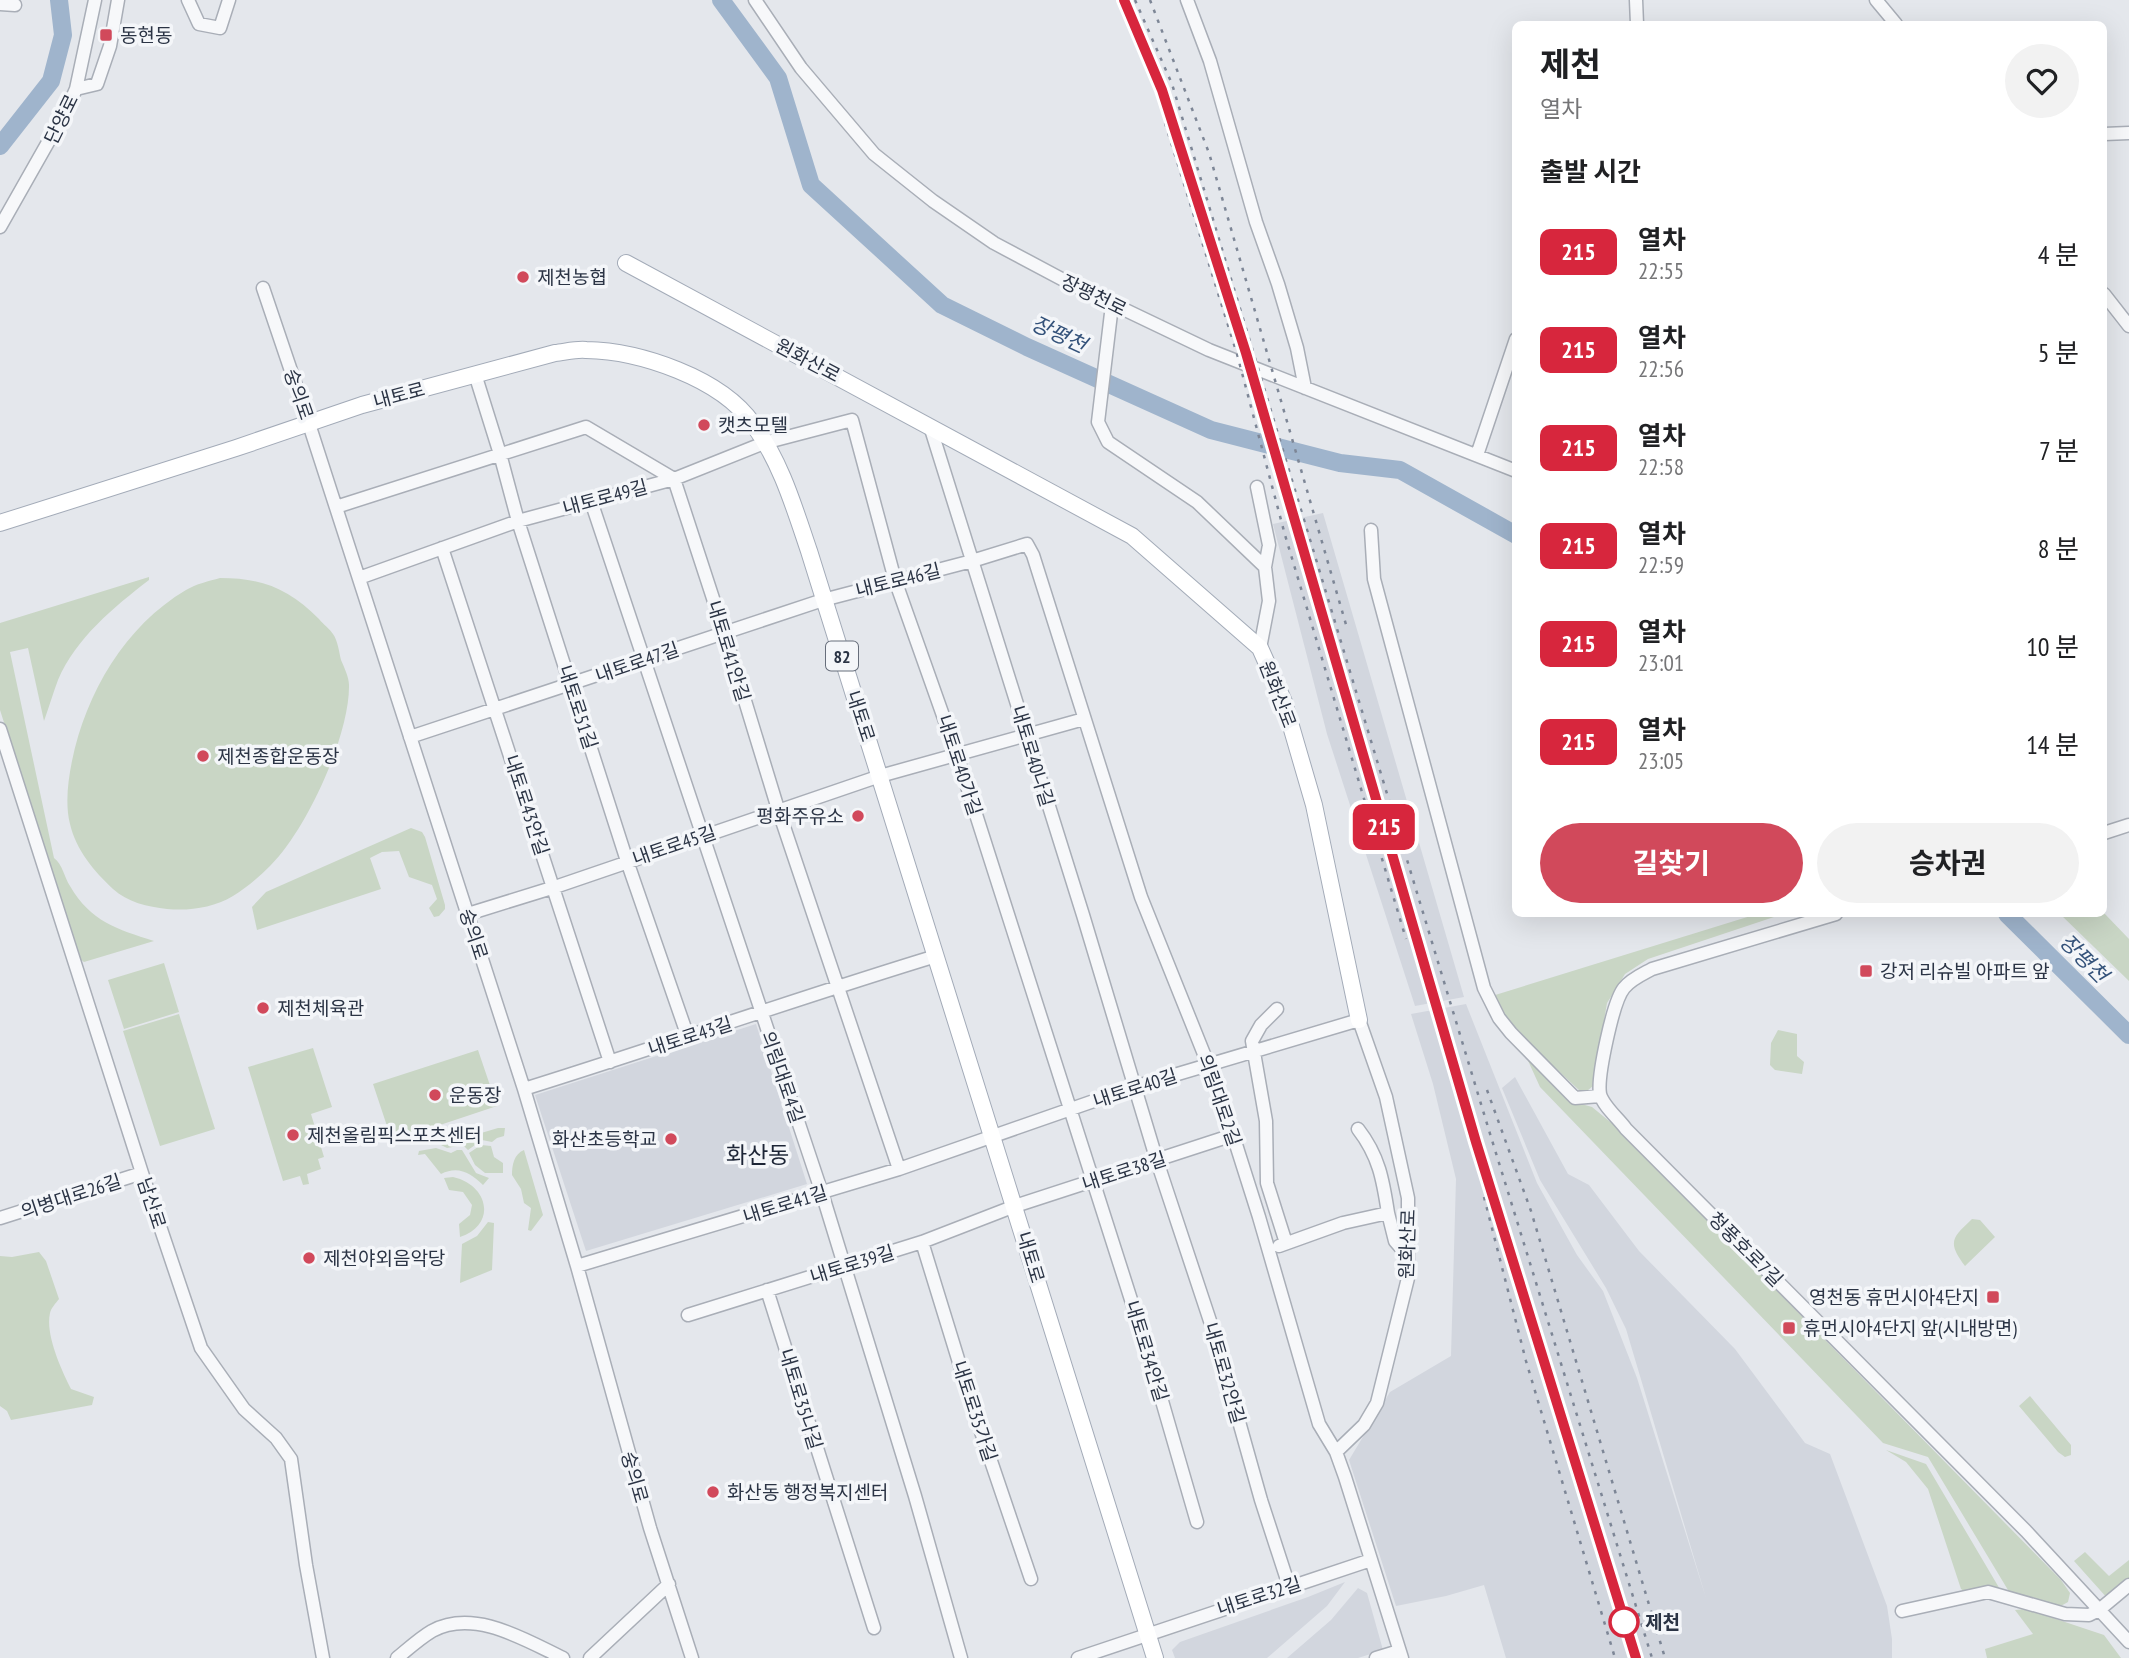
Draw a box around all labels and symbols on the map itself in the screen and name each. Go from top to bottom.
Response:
place label: 동현동 [120,23,172,47]
marker: 동현동 [98,27,114,43]
street label: 단양로 [39,90,83,148]
place label: 제천농협 [537,265,607,289]
marker: 제천농협 [515,269,531,285]
street label: 장평천로 [1057,269,1131,321]
water label: 장평천 [1027,310,1093,360]
street label: 원화산로 [771,333,845,387]
street label: 숭의로 [279,365,319,423]
street label: 내토로 [371,377,427,413]
place label: 캣츠모텔 [718,413,788,437]
marker: 캣츠모텔 [696,417,712,433]
street label: 내토로49길 [560,474,650,520]
street label: 내토로46길 [853,558,943,602]
street label: 내토로41안길 [702,598,756,704]
street label: 내토로47길 [592,636,682,688]
road number: 82 [826,642,858,670]
street label: 원화산로 [1254,657,1302,731]
street label: 내토로51길 [553,662,603,752]
street label: 내토로 [841,687,881,745]
street label: 내토로40나길 [1006,703,1060,809]
street label: 내토로40가길 [932,712,988,818]
place label: 제천종합운동장 [217,744,339,768]
marker: 제천종합운동장 [195,748,211,764]
street label: 내토로43안길 [499,752,555,858]
place label: 평화주유소 [757,804,844,828]
line badge: 215 [1344,804,1424,850]
marker: 평화주유소 [850,808,866,824]
street label: 내토로45길 [629,819,719,871]
street label: 숭의로 [454,905,494,963]
water label: 장평천 [2054,928,2116,990]
place label: 강저 리슈빌 아파트 앞 [1880,959,2050,983]
marker: 강저 리슈빌 아파트 앞 [1858,963,1874,979]
place label: 제천체육관 [277,996,364,1020]
marker: 제천체육관 [255,1000,271,1016]
street label: 내토로43길 [645,1011,735,1061]
street label: 의림대로4길 [756,1028,810,1126]
street label: 의림대로2길 [1193,1051,1247,1149]
street label: 내토로40길 [1090,1063,1180,1113]
place label: 운동장 [449,1083,501,1107]
marker: 운동장 [427,1087,443,1103]
place label: 제천올림픽스포츠센터 [307,1123,482,1147]
marker: 제천올림픽스포츠센터 [285,1127,301,1143]
place label: 화산초등학교 [552,1127,657,1151]
marker: 화산초등학교 [663,1131,679,1147]
district label: 화산동 [726,1140,790,1169]
street label: 내토로38길 [1079,1146,1169,1196]
street label: 의병대로26길 [18,1168,124,1224]
street label: 남산로 [132,1174,172,1232]
street label: 내토로41길 [740,1180,830,1228]
street label: 청풍호로7길 [1704,1207,1788,1291]
street label: 원화산로 [1394,1209,1420,1279]
street label: 내토로 [1012,1228,1050,1286]
street label: 내토로39길 [807,1240,897,1288]
place label: 제천야외음악당 [323,1246,445,1270]
marker: 제천야외음악당 [301,1250,317,1266]
place label: 영천동 휴먼시아4단지 [1809,1285,1979,1309]
marker: 영천동 휴먼시아4단지 [1985,1289,2001,1305]
street label: 내토로34안길 [1120,1298,1174,1404]
place label: 휴먼시아4단지 앞(시내방면) [1803,1316,2017,1340]
street label: 내토로32안길 [1199,1319,1251,1427]
marker: 휴먼시아4단지 앞(시내방면) [1781,1320,1797,1336]
street label: 내토로35나길 [774,1346,828,1452]
street label: 내토로35가길 [947,1358,1003,1464]
street label: 숭의로 [616,1448,654,1506]
place label: 화산동 행정복지센터 [727,1480,888,1504]
marker: 화산동 행정복지센터 [705,1484,721,1500]
street label: 내토로32길 [1214,1571,1304,1621]
marker: 제천 [1609,1607,1639,1637]
place label: 제천 [1645,1610,1680,1634]

